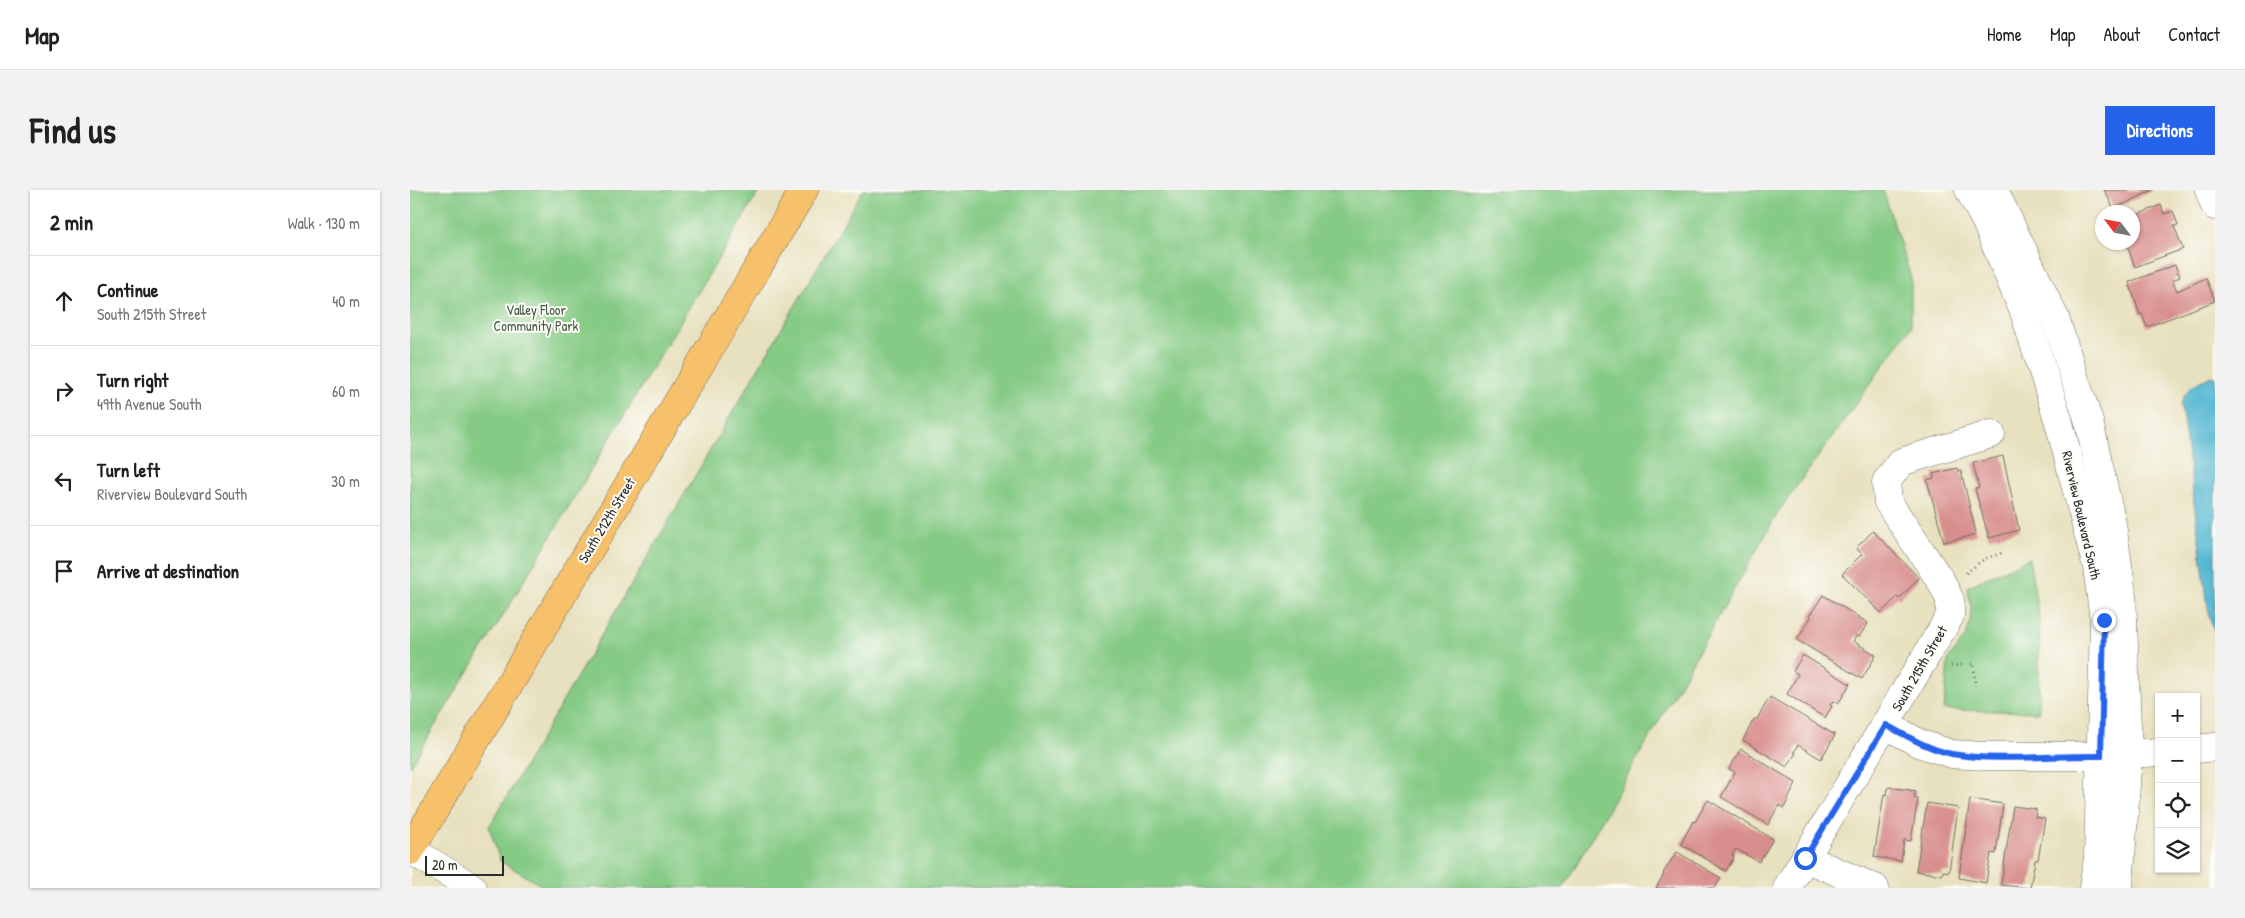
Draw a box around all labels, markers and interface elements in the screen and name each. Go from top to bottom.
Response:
text: Map [25,19,59,51]
text: Home [1987,22,2022,47]
text: Map [2050,22,2075,47]
text: About [2103,22,2140,47]
text: Contact [2168,22,2220,47]
button: Directions [2105,106,2215,155]
text: Find us [30,107,116,154]
north arrow [2095,205,2140,250]
text: 2 min [50,208,93,237]
text: Walk · 130 m [288,212,360,234]
text: Continue [97,277,158,303]
icon: ahead [50,287,78,315]
text: 40 m [332,290,360,312]
park label: Valley Floor Community Park [494,300,579,336]
text: South 215th Street [97,303,206,325]
text: Turn right [97,367,168,393]
icon: right [50,377,78,405]
text: 60 m [332,380,360,402]
text: 49th Avenue South [97,393,201,415]
street label: Riverview Boulevard South [2058,449,2106,581]
text: Turn left [97,457,160,483]
icon: left [50,467,78,495]
text: 30 m [331,470,360,492]
street label: South 212th Street [573,474,639,566]
text: Riverview Boulevard South [97,483,247,505]
icon: arrive [50,557,78,585]
text: Arrive at destination [97,558,239,584]
route end [2093,609,2116,632]
street label: South 215th Street [1887,622,1951,714]
map controls [2155,693,2200,873]
button: + [2155,693,2200,738]
button: − [2155,738,2200,783]
button: locate [2155,783,2200,828]
button: layers [2155,828,2200,873]
route start [1794,847,1817,870]
scale bar [425,853,504,876]
text: 20 m [432,855,458,874]

